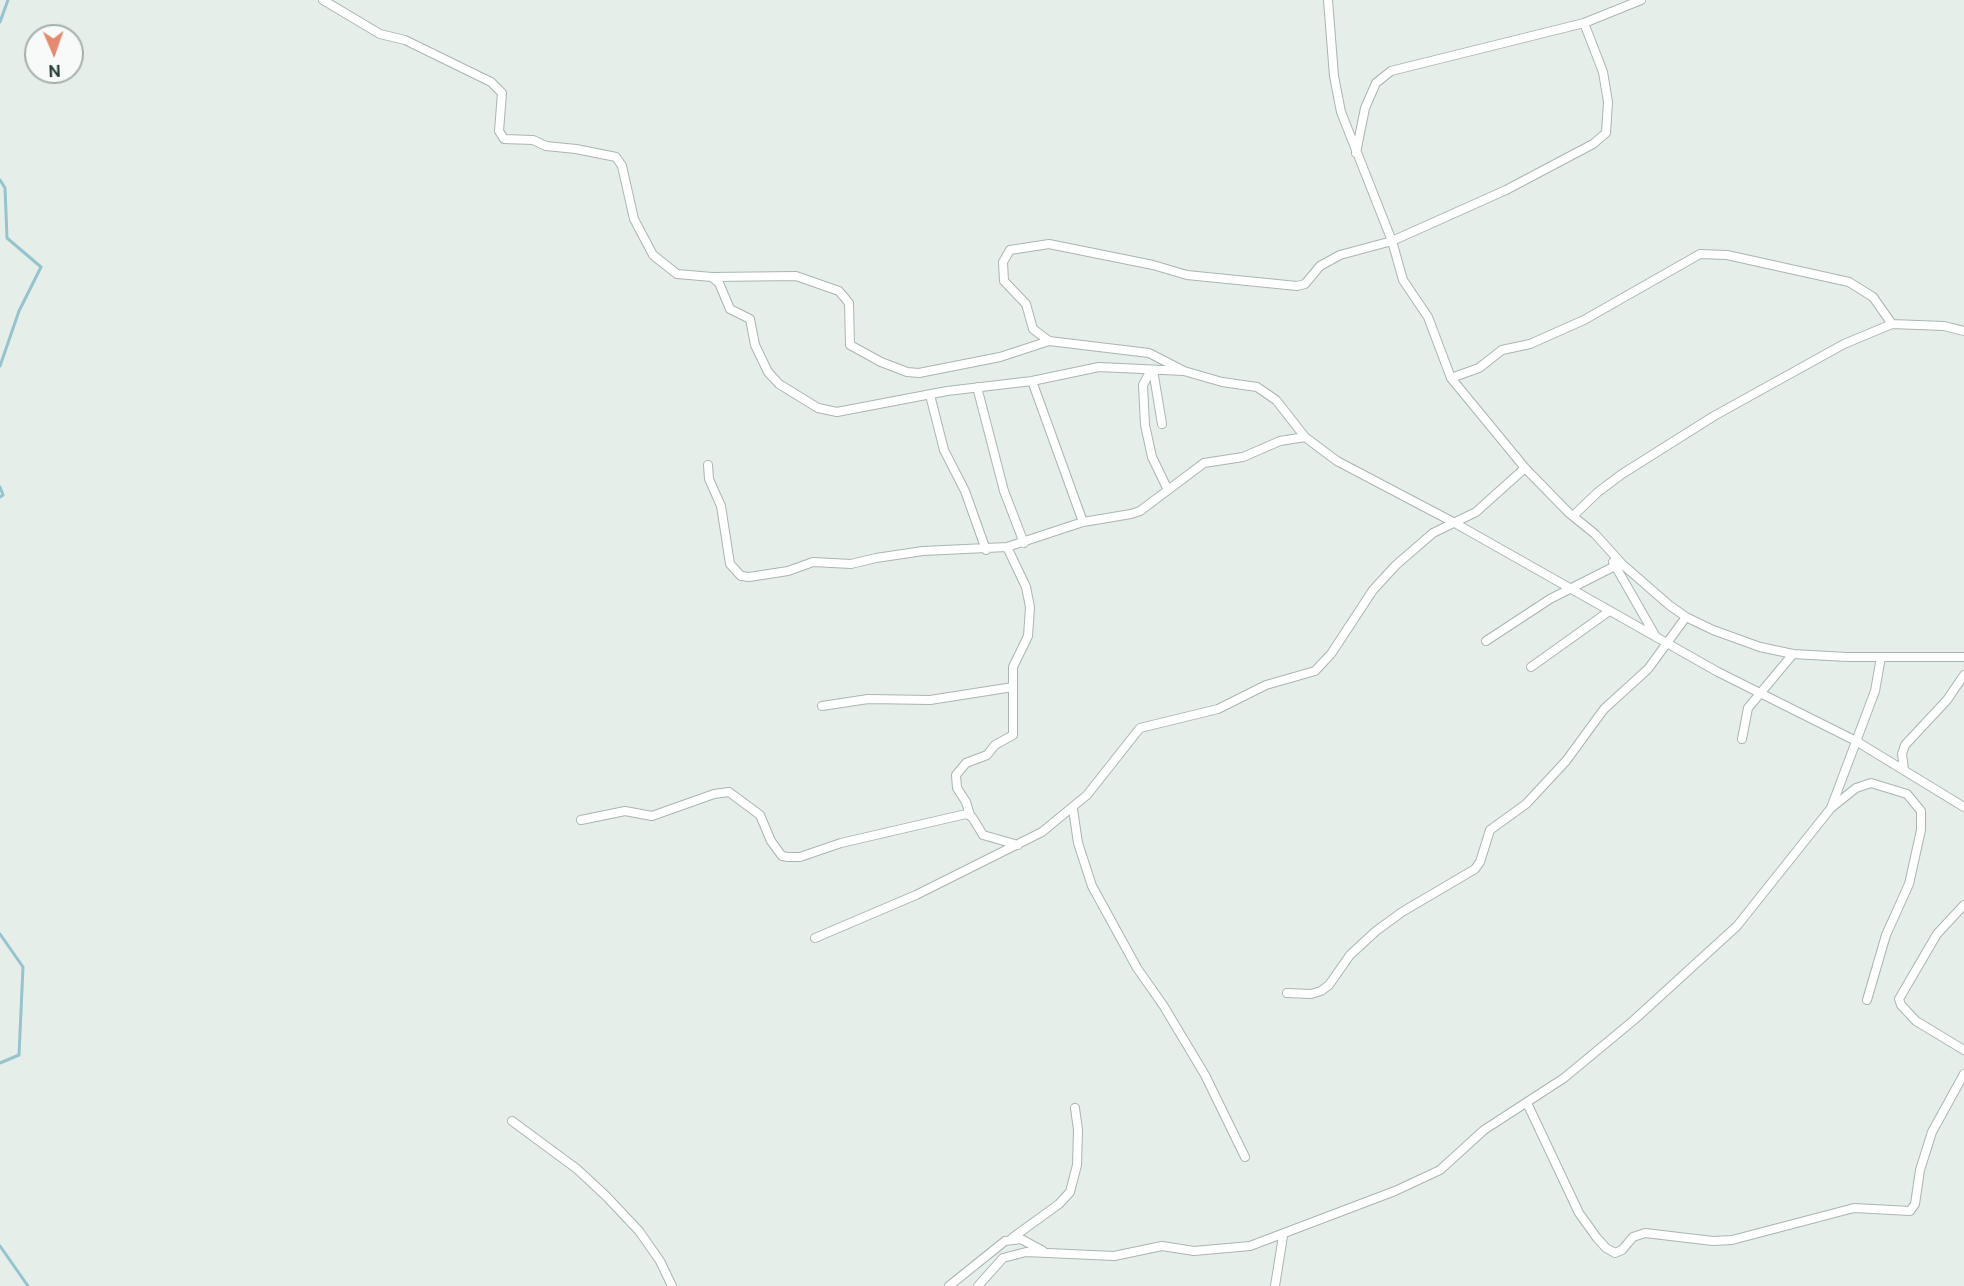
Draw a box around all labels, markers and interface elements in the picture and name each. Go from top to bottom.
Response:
north arrow [24,24,84,84]
text: N [48,61,61,80]

